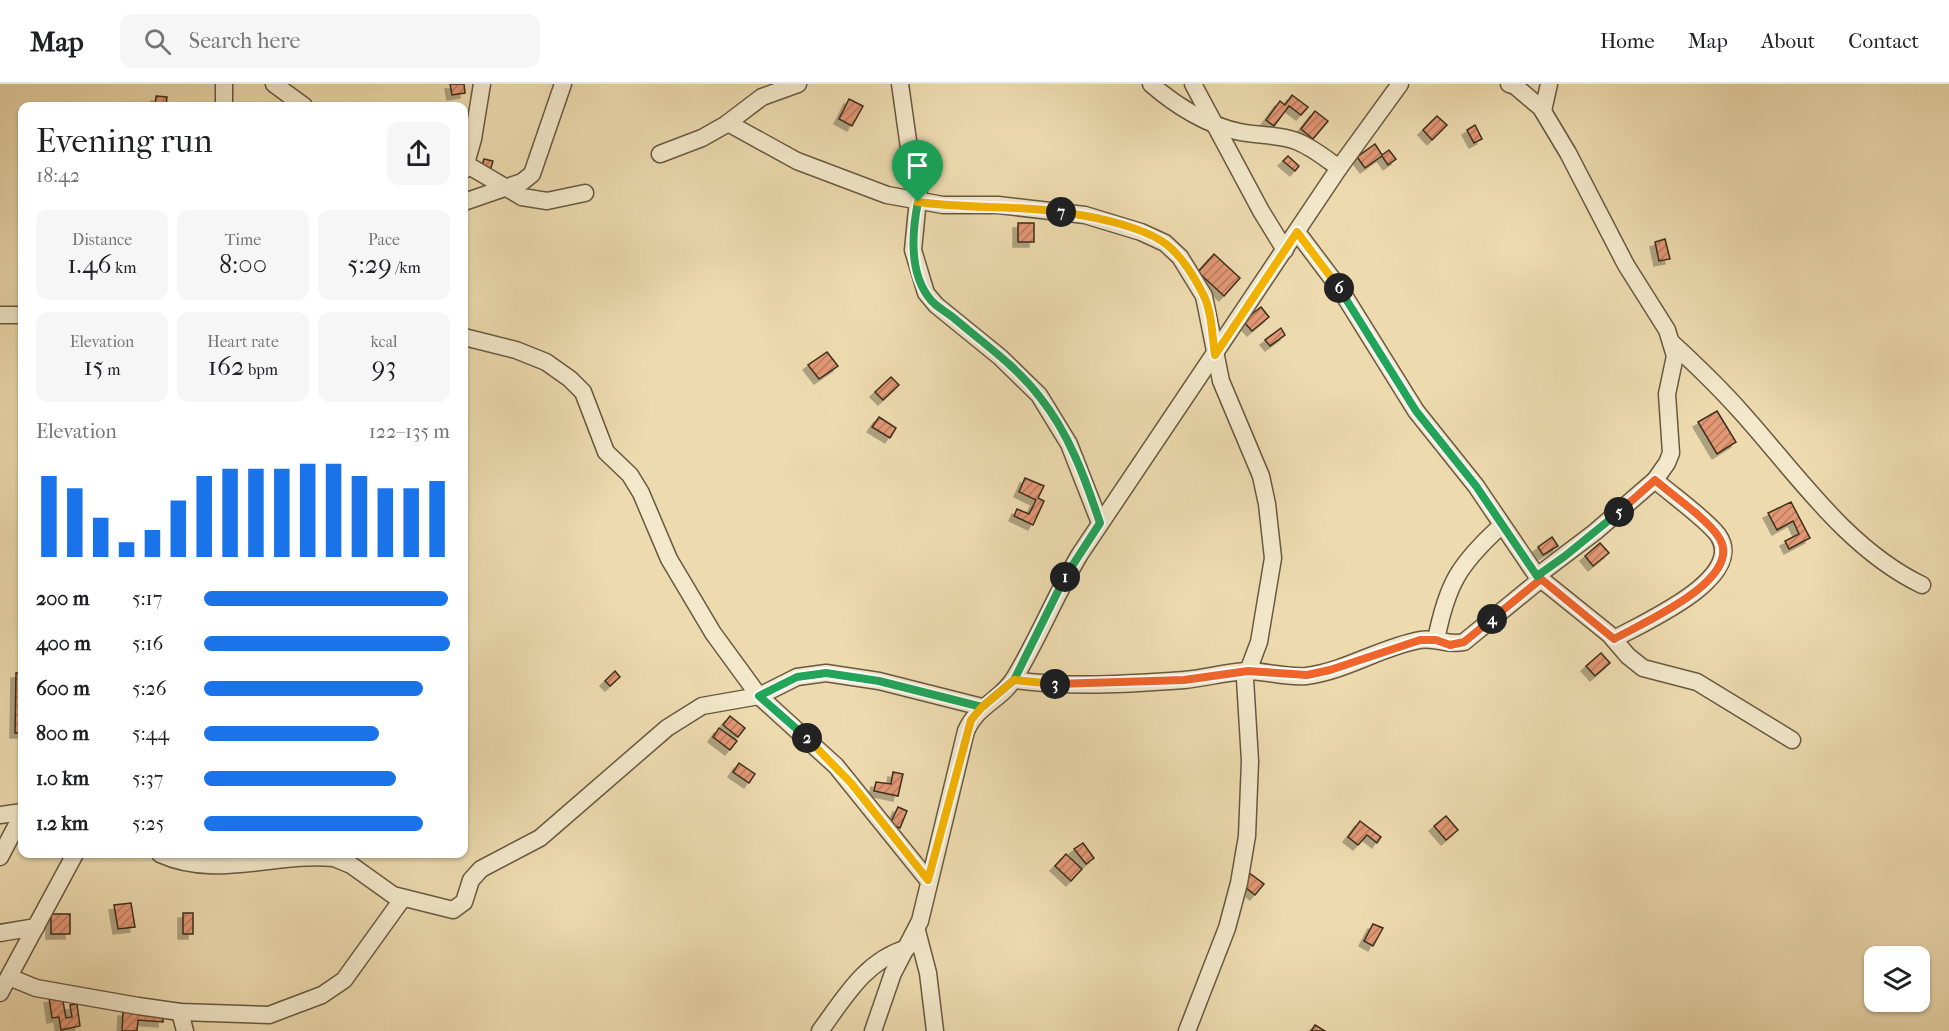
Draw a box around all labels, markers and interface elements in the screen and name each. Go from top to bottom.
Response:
search box [120,14,540,68]
text: Map [30,25,84,58]
icon: search [141,25,174,58]
text: Search here [189,28,300,54]
text: Home [1600,29,1655,53]
text: Map [1688,29,1728,53]
text: About [1761,29,1815,53]
text: Contact [1848,29,1919,53]
text: Evening run [36,122,213,161]
button: share [387,122,450,185]
pin [892,140,943,202]
icon: arrive [901,149,934,182]
text: 18:42 [36,164,80,187]
pin: 7 [1046,197,1076,227]
text: 7 [1057,202,1065,221]
text: Distance [72,230,132,249]
text: Time [225,230,261,249]
text: Pace [368,230,400,249]
text: 1.46 [67,249,112,280]
text: 8:00 [219,249,267,280]
text: 5:29 [347,249,392,280]
text: km [112,258,137,277]
text: /km [392,258,421,277]
pin: 6 [1324,273,1354,303]
text: 6 [1335,278,1343,297]
text: Elevation [70,332,134,351]
text: Heart rate [207,332,279,351]
text: kcal [371,332,397,351]
text: 15 [83,351,104,382]
text: 162 [208,351,244,382]
text: 93 [372,351,396,382]
text: m [104,360,121,379]
text: bpm [244,360,278,379]
text: Elevation [36,420,117,443]
text: 122–135 m [369,420,450,443]
pin: 5 [1604,497,1634,527]
text: 5 [1616,502,1622,521]
pin: 1 [1050,562,1080,592]
text: 1 [1062,567,1068,586]
text: 200 m [36,587,89,610]
text: 5:17 [132,587,162,610]
pin: 4 [1477,604,1507,634]
text: 4 [1487,609,1497,628]
text: 400 m [36,632,91,655]
text: 5:16 [132,632,163,655]
pin: 3 [1040,669,1070,699]
text: 3 [1052,674,1058,693]
text: 600 m [36,677,90,700]
text: 5:26 [132,677,167,700]
text: 800 m [36,722,89,745]
text: 5:44 [132,722,169,745]
pin: 2 [792,723,822,753]
text: 2 [803,728,811,747]
text: 1.0 km [36,767,89,790]
text: 5:37 [132,767,163,790]
text: 1.2 km [36,812,89,835]
text: 5:25 [132,812,164,835]
map controls [1864,946,1930,1012]
button: layers [1864,946,1930,1012]

